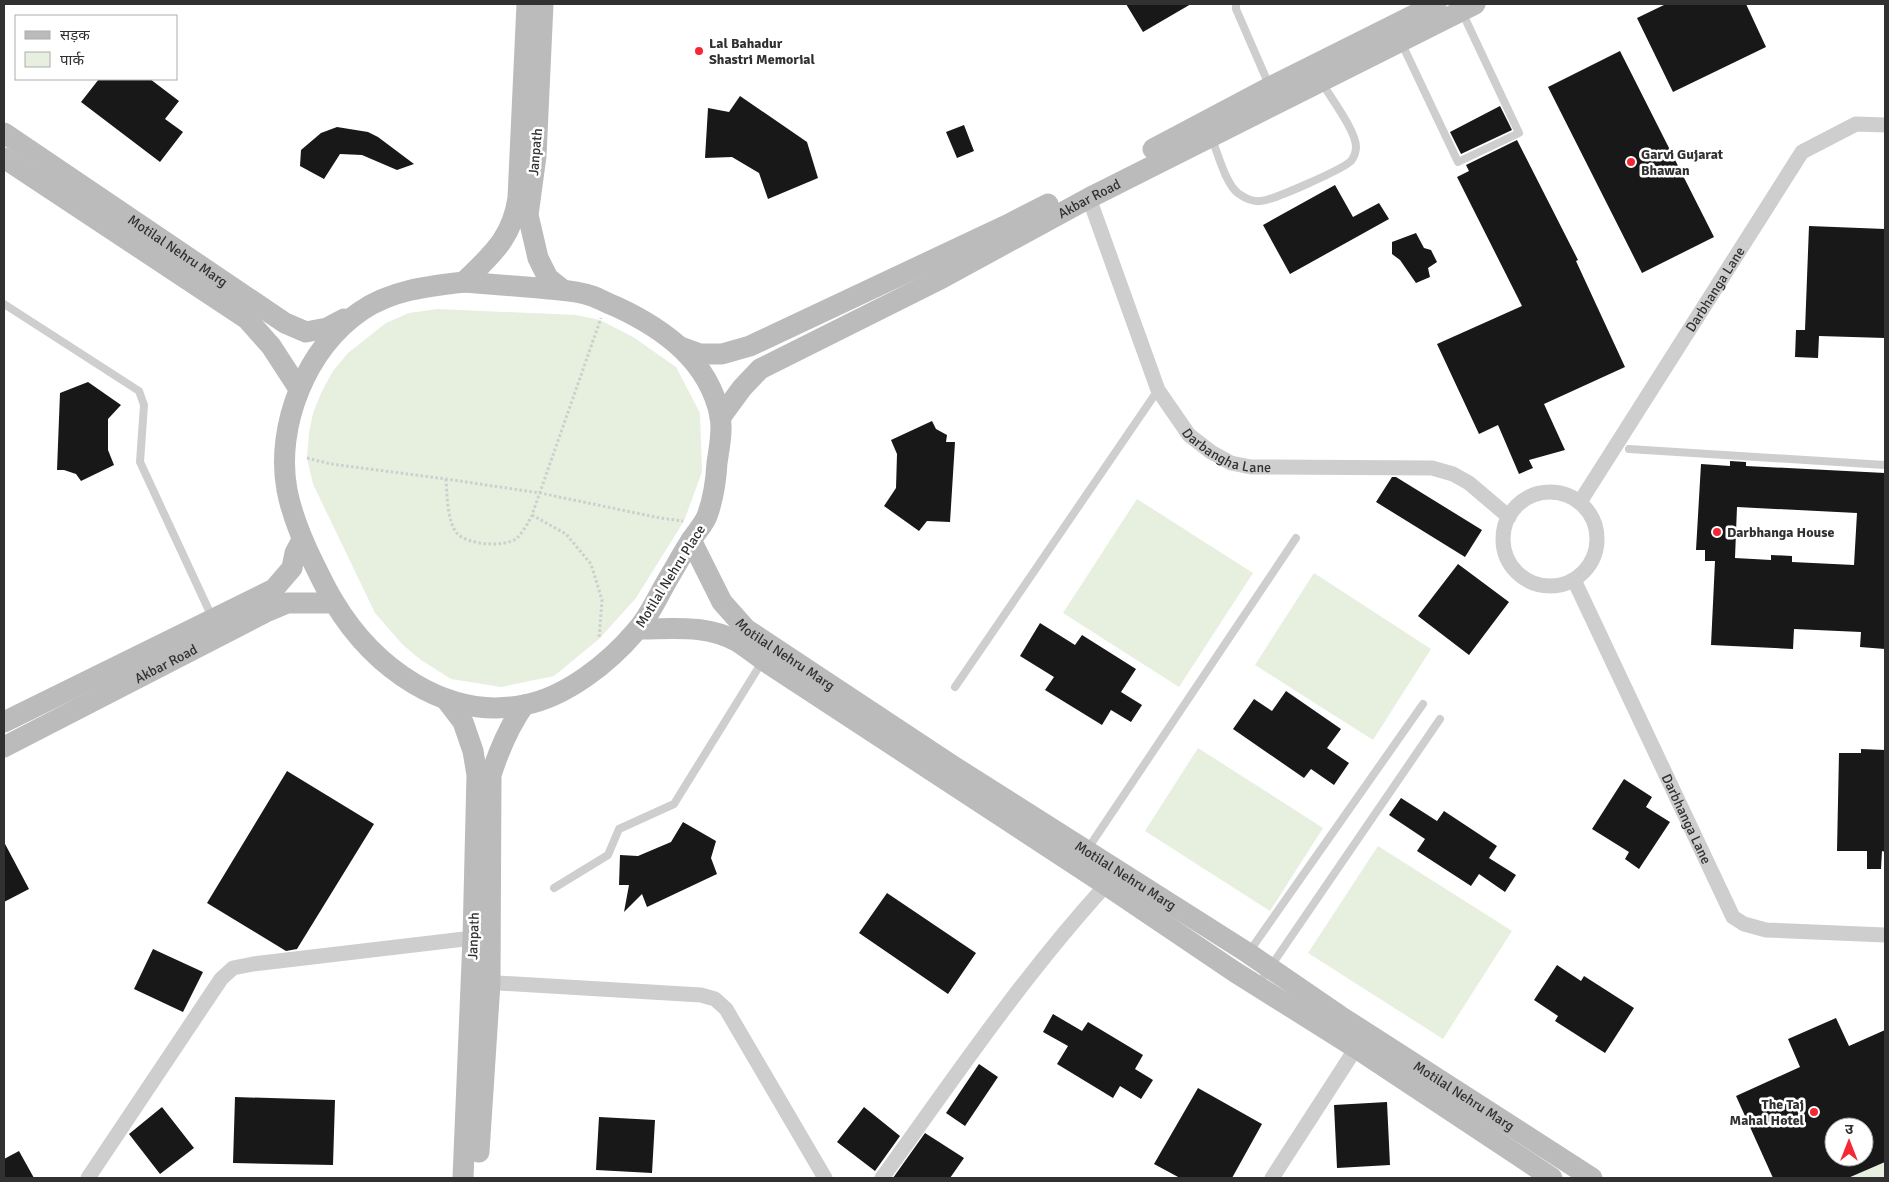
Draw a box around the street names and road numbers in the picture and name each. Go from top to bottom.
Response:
street label: Janpath [525,128,546,176]
street label: Akbar Road [1055,176,1123,222]
street label: Motilal Nehru Marg [125,211,231,291]
street label: Darbhanga Lane [1682,244,1749,335]
street label: Darbangha Lane [1178,425,1271,476]
street label: Motilal Nehru Place [632,522,709,631]
street label: Motilal Nehru Marg [731,615,838,694]
street label: Akbar Road [132,641,200,687]
street label: Darbhanga Lane [1658,771,1715,867]
street label: Motilal Nehru Marg [1071,837,1179,914]
street label: Janpath [464,912,483,960]
street label: Motilal Nehru Marg [1410,1058,1518,1135]

